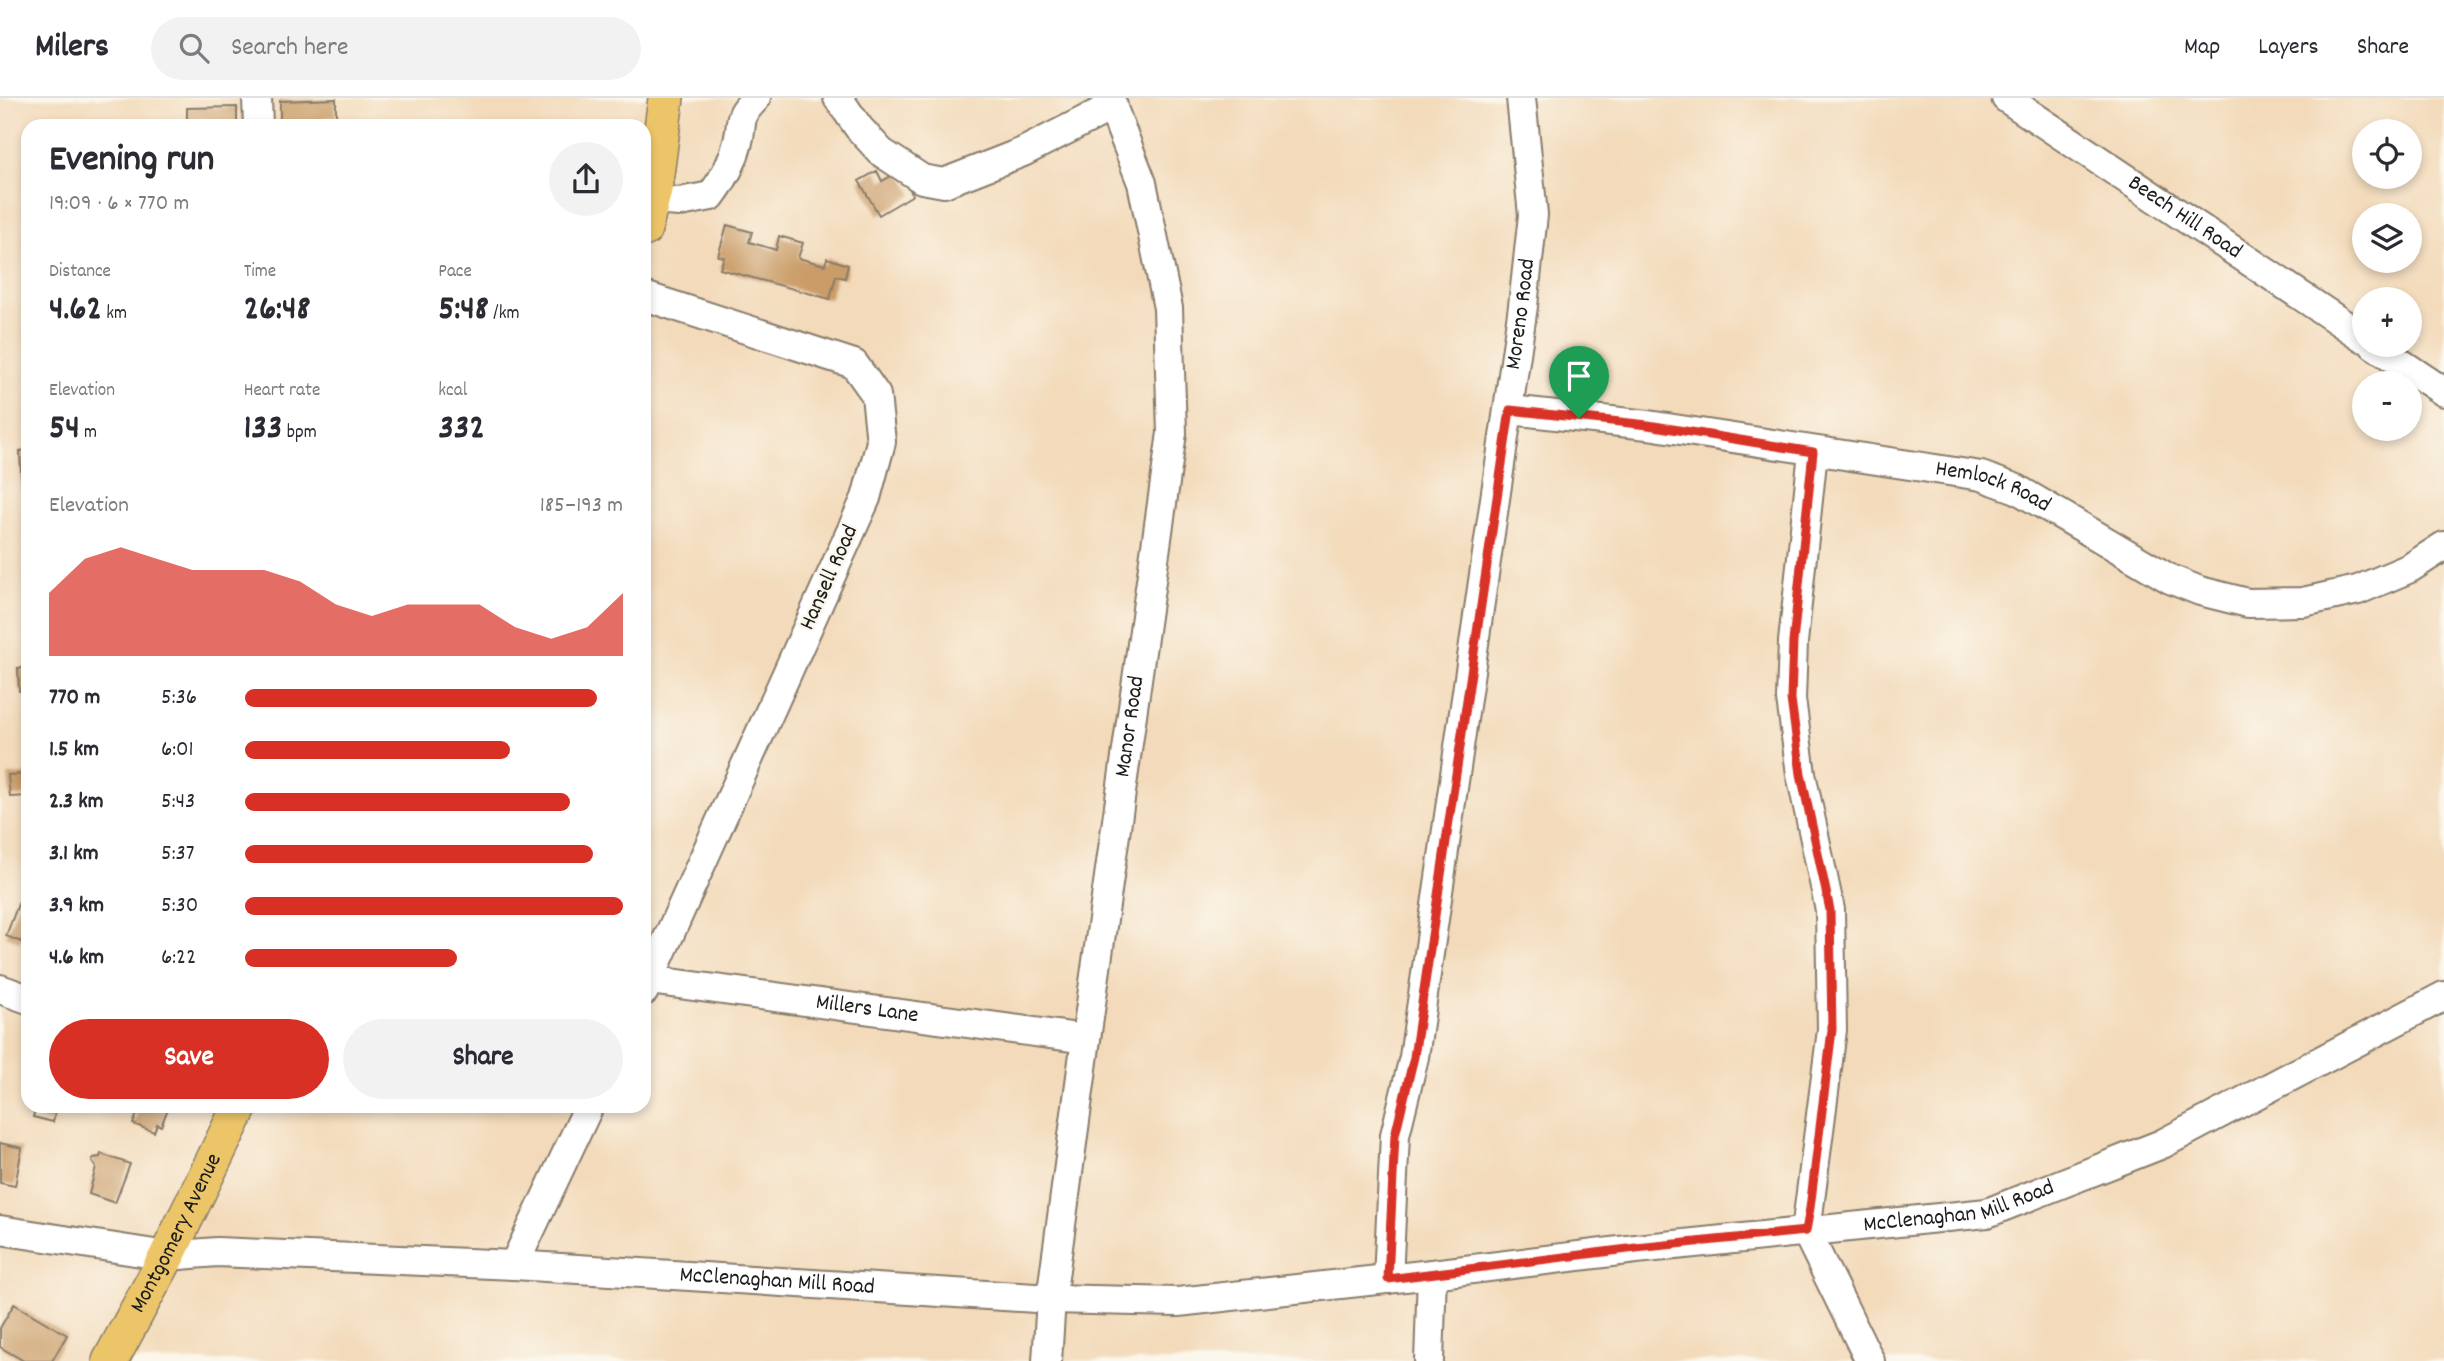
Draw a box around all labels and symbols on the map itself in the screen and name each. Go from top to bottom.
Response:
street label: Beech Hill Road [2121,167,2248,268]
street label: Moreno Road [1497,257,1545,372]
pin [1549,346,1609,418]
street label: Hemlock Road [1933,453,2057,522]
street label: Hansell Road [792,520,868,636]
street label: Manor Road [1107,674,1154,779]
street label: Millers Lane [814,986,920,1033]
street label: Montgomery Avenue [122,1148,231,1319]
street label: McClenaghan Mill Road [1862,1172,2059,1242]
street label: McClenaghan Mill Road [678,1259,876,1304]

